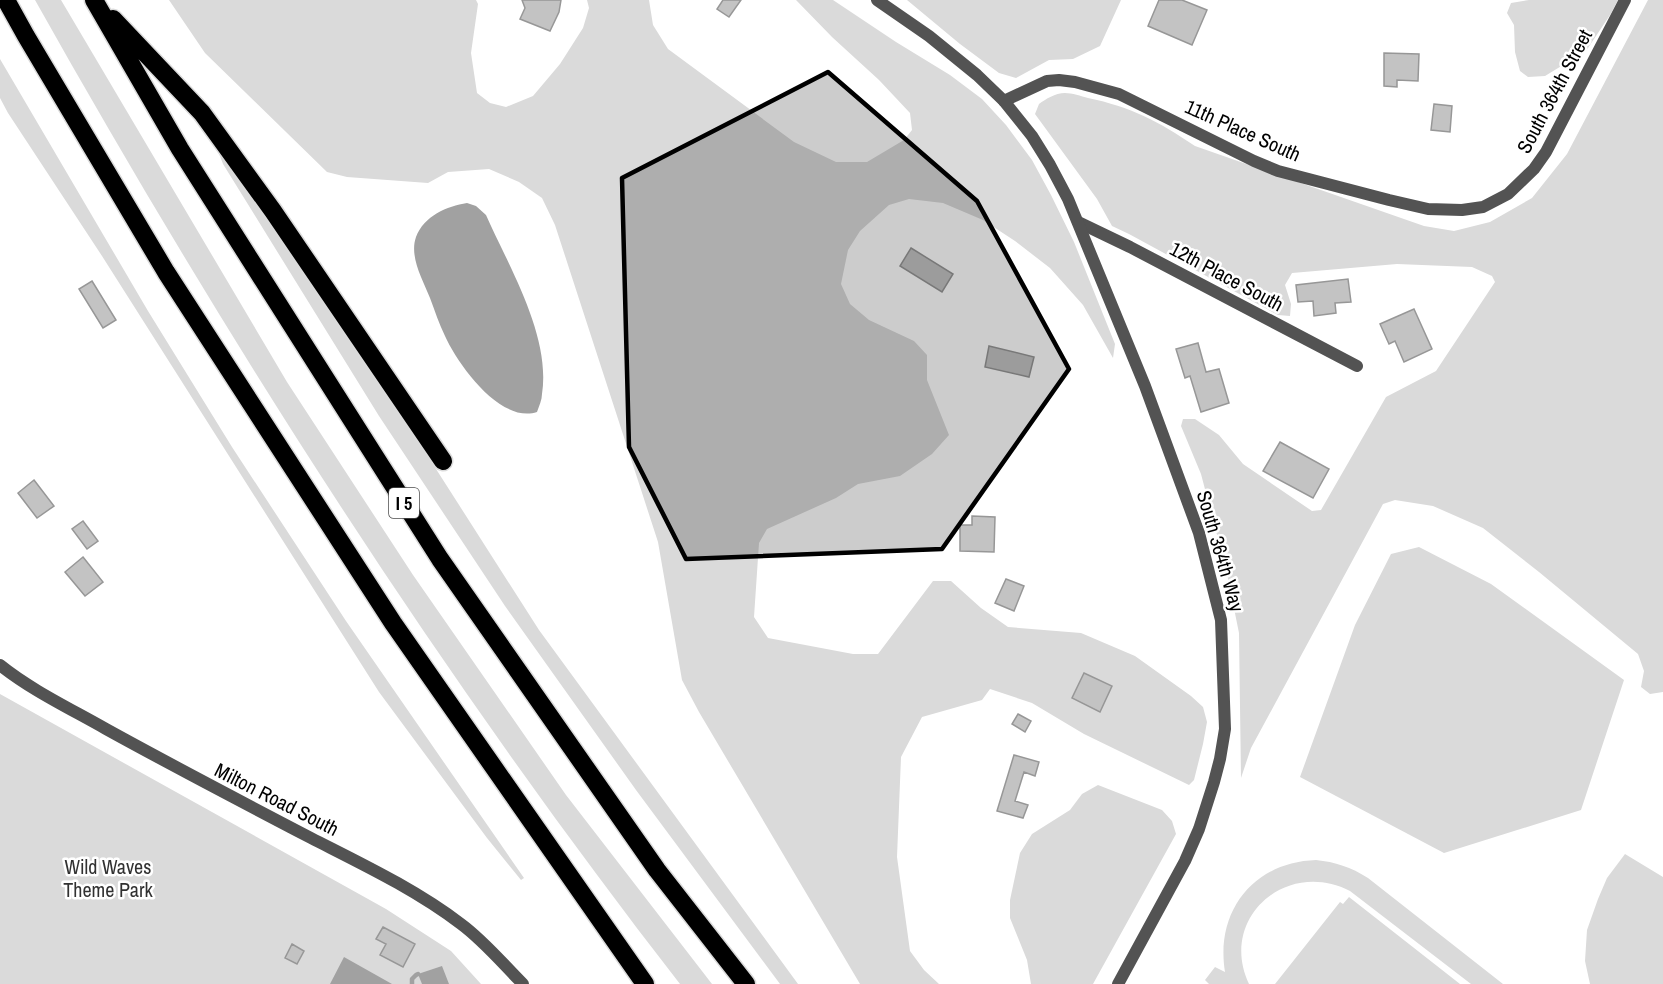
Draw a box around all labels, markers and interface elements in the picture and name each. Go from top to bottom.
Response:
street label: South 364th Street [1510,24,1598,158]
street label: 11th Place South [1181,93,1305,167]
street label: 12th Place South [1166,235,1288,317]
street label: South 364th Way [1191,487,1251,616]
road number: I 5 [389,488,419,518]
street label: Milton Road South [210,756,344,842]
park label: Wild Waves Theme Park [63,853,153,903]

